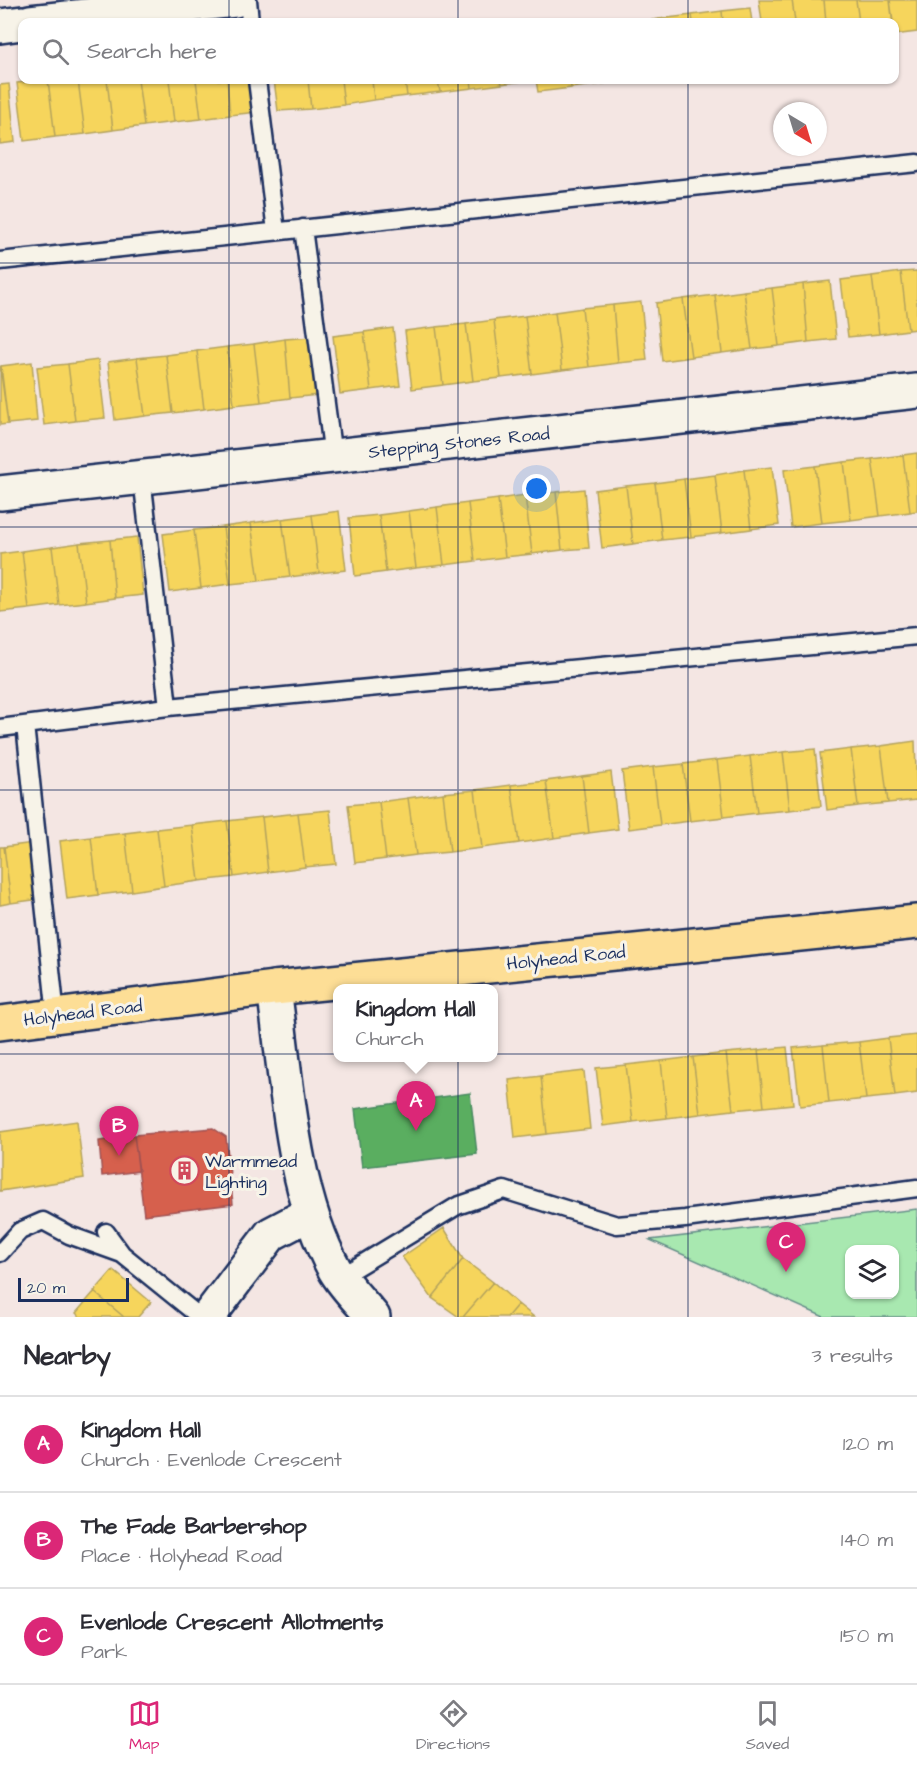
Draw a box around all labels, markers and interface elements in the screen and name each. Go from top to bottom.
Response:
search box [18,18,899,84]
icon: search [39,35,72,68]
text: Search here [87,36,217,67]
north arrow [773,102,827,156]
street label: Stepping Stones Road [367,421,551,466]
your location [522,474,551,503]
street label: Holyhead Road [505,939,627,978]
popup [333,984,498,1062]
street label: Holyhead Road [22,993,144,1034]
text: Kingdom Hall [355,994,476,1025]
text: Church [355,1025,423,1053]
pin: A [396,1082,436,1131]
pin: B [100,1106,138,1156]
place label: Warmmead Lighting [205,1149,297,1196]
building icon: Warmmead Lighting [168,1155,200,1187]
pin: C [766,1222,806,1272]
map controls [845,1245,899,1299]
button: layers [845,1245,899,1299]
scale bar [18,1275,129,1302]
text: 20 m [27,1277,65,1299]
text: Nearby [24,1338,111,1374]
text: 3 results [811,1342,893,1370]
text: Kingdom Hall [81,1415,201,1446]
text: A [37,1430,50,1458]
text: 120 m [843,1430,893,1458]
text: Church · Evenlode Crescent [81,1446,342,1474]
text: The Fade Barbershop [81,1511,307,1542]
text: B [36,1526,51,1554]
text: 140 m [841,1526,893,1554]
text: Place · Holyhead Road [81,1542,282,1570]
text: Evenlode Crescent Allotments [81,1607,384,1638]
text: C [36,1622,51,1650]
text: 150 m [840,1622,893,1650]
text: Park [81,1638,127,1666]
tab: Map [128,1697,161,1755]
tab: Directions [416,1697,490,1755]
tab: Saved [746,1697,789,1755]

